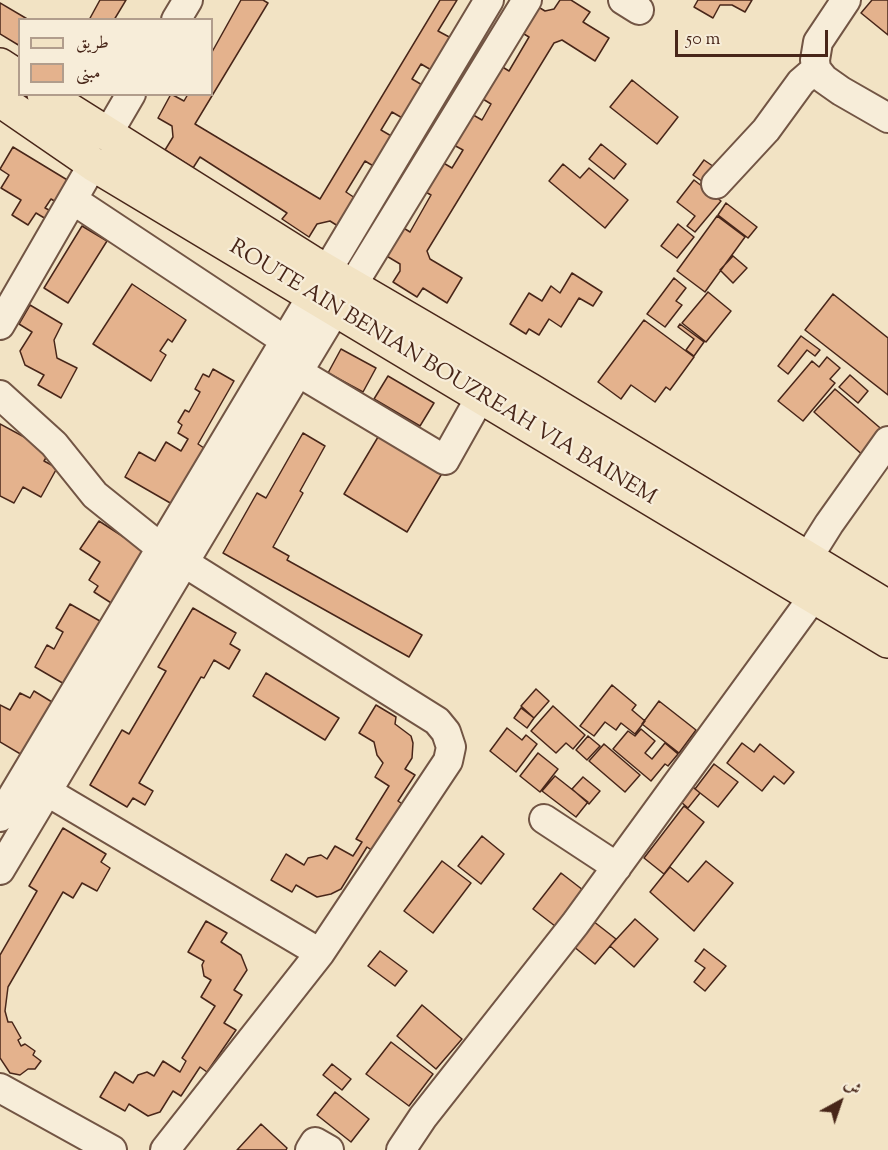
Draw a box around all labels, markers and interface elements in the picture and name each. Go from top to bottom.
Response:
legend [18,18,213,96]
scale bar [678,18,831,56]
text: 50 m [686,27,720,53]
text: طريق [76,31,109,57]
text: مبنى [76,61,101,87]
street label: ROUTE AIN BENIAN BOUZREAH VIA BAINEM [224,236,660,512]
north arrow [810,1072,870,1132]
text: ش [838,1074,865,1102]

